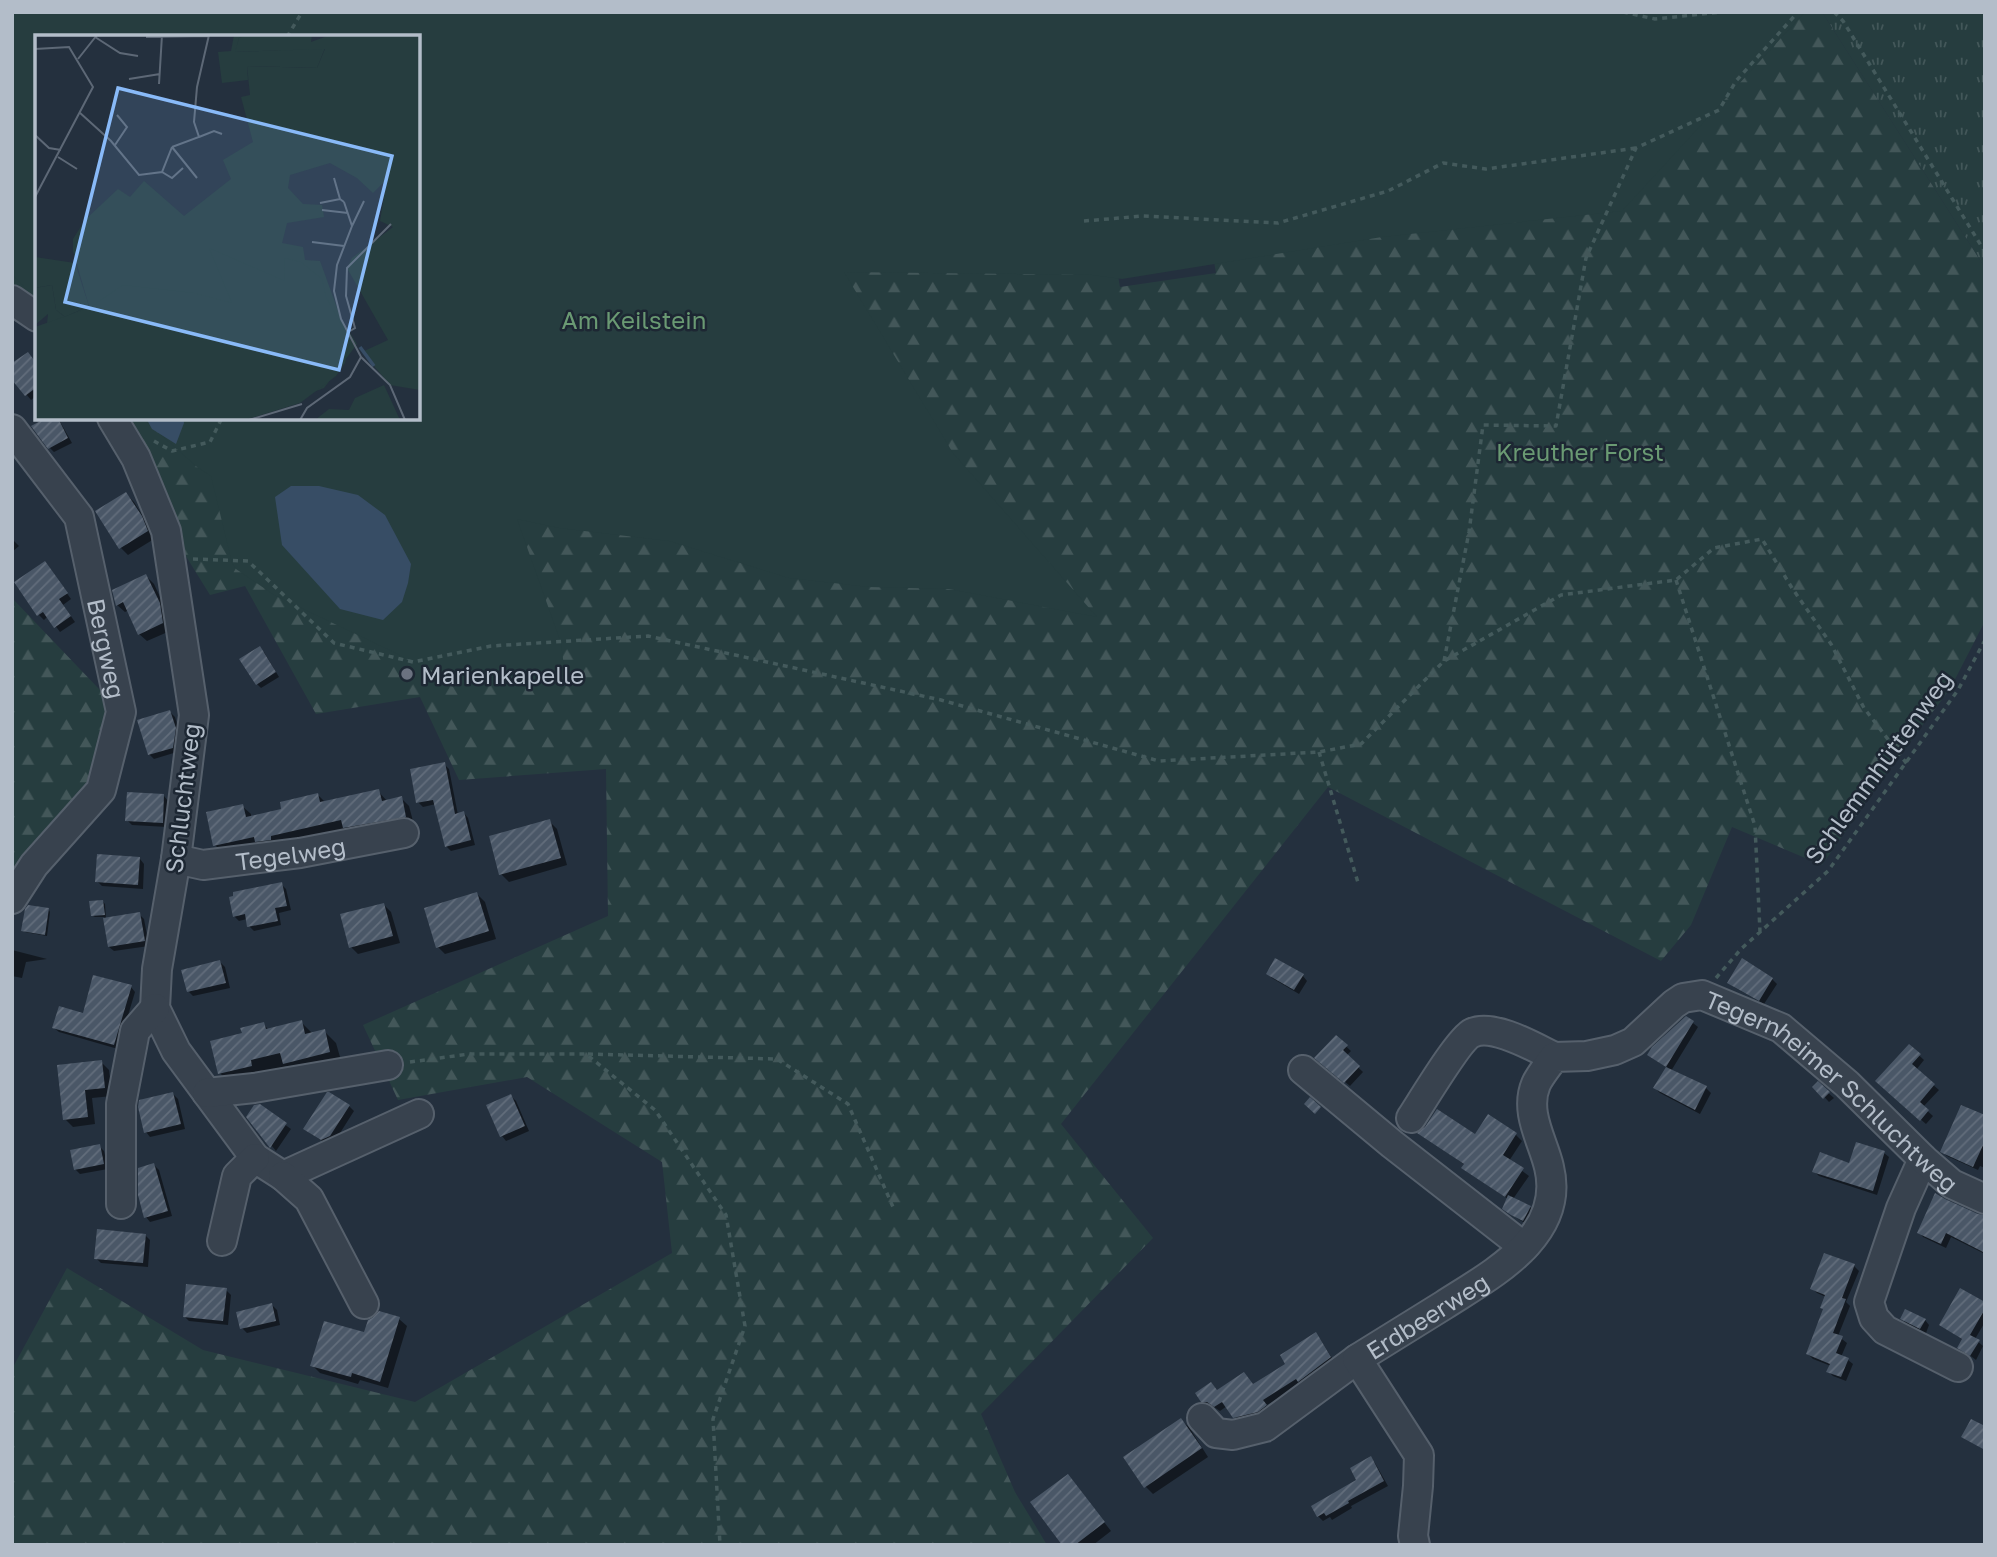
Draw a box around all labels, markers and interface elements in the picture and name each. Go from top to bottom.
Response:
inset map [35,35,420,420]
park label: Am Keilstein [562,305,706,334]
park label: Kreuther Forst [1496,437,1664,466]
street label: Bergweg [82,596,132,701]
place label: Marienkapelle [421,660,584,689]
street label: Schlemmhüttenweg [1798,665,1958,869]
marker: Marienkapelle [399,666,415,682]
street label: Schluchtweg [158,721,206,875]
street label: Tegelweg [234,830,348,875]
street label: Tegernheimer Schluchtweg [1701,984,1964,1198]
street label: Erdbeerweg [1360,1266,1493,1365]

